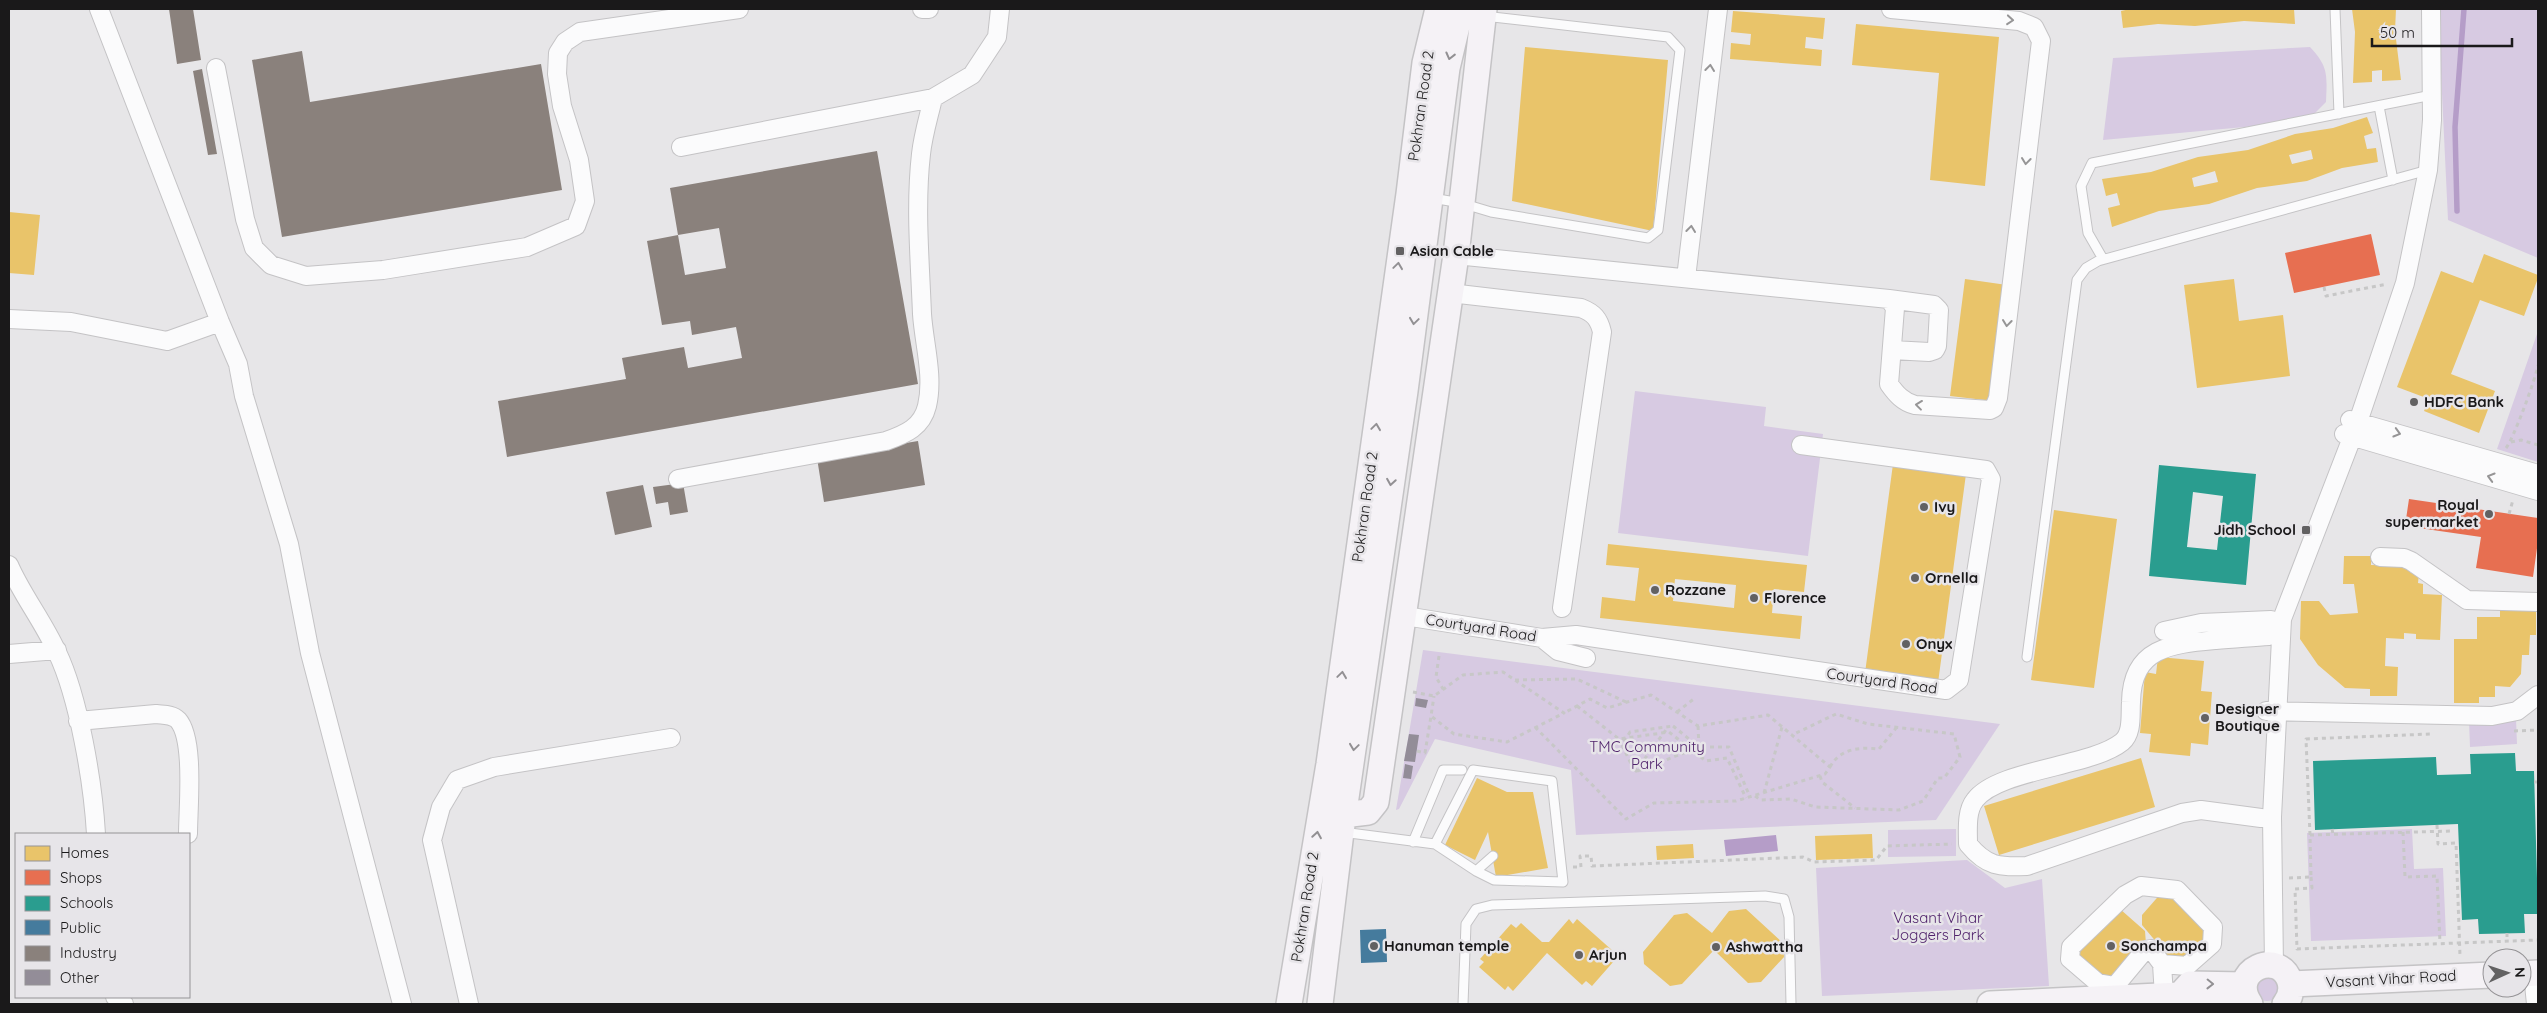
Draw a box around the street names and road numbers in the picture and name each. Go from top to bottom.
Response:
street label: Pokhran Road 2 [1403,49,1438,162]
street label: Pokhran Road 2 [1347,450,1382,563]
street label: Courtyard Road [1424,609,1538,646]
street label: Courtyard Road [1825,663,1939,698]
street label: Pokhran Road 2 [1286,850,1323,963]
street label: Vasant Vihar Road [2325,966,2457,991]

